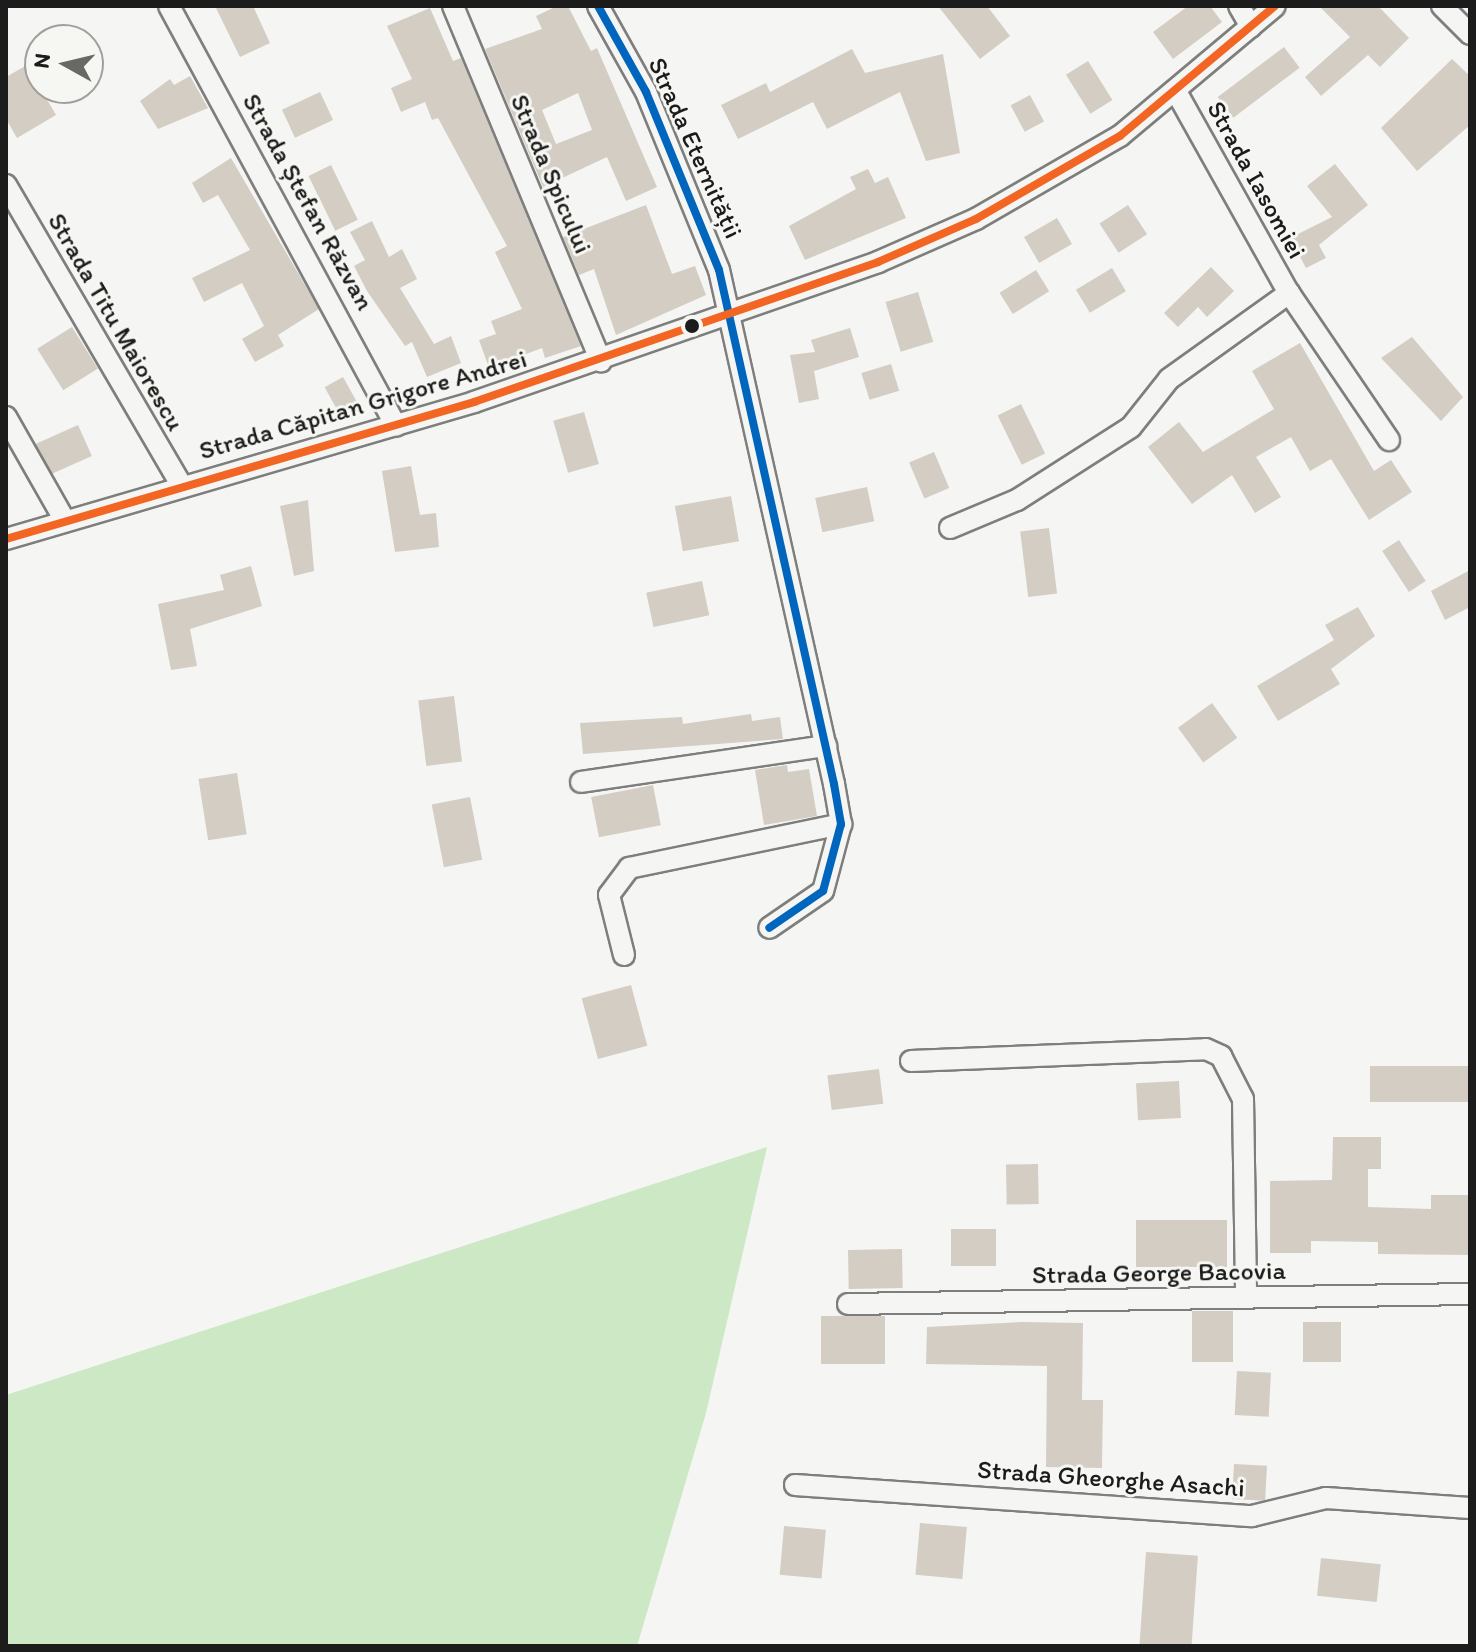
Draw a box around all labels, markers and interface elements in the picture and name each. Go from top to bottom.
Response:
north arrow [24,24,104,104]
text: N [27,52,56,70]
street label: Strada Eternității [641,53,749,243]
street label: Strada Ștefan Răzvan [236,89,380,315]
street label: Strada Spicului [503,90,599,258]
street label: Strada Iasomiei [1200,96,1312,264]
street label: Strada Titu Maiorescu [41,208,191,436]
unlabelled marker [684,318,700,334]
street label: Strada Căpitan Grigore Andrei [196,343,530,467]
street label: Strada George Bacovia [1032,1255,1286,1291]
street label: Strada Gheorghe Asachi [976,1454,1246,1504]

